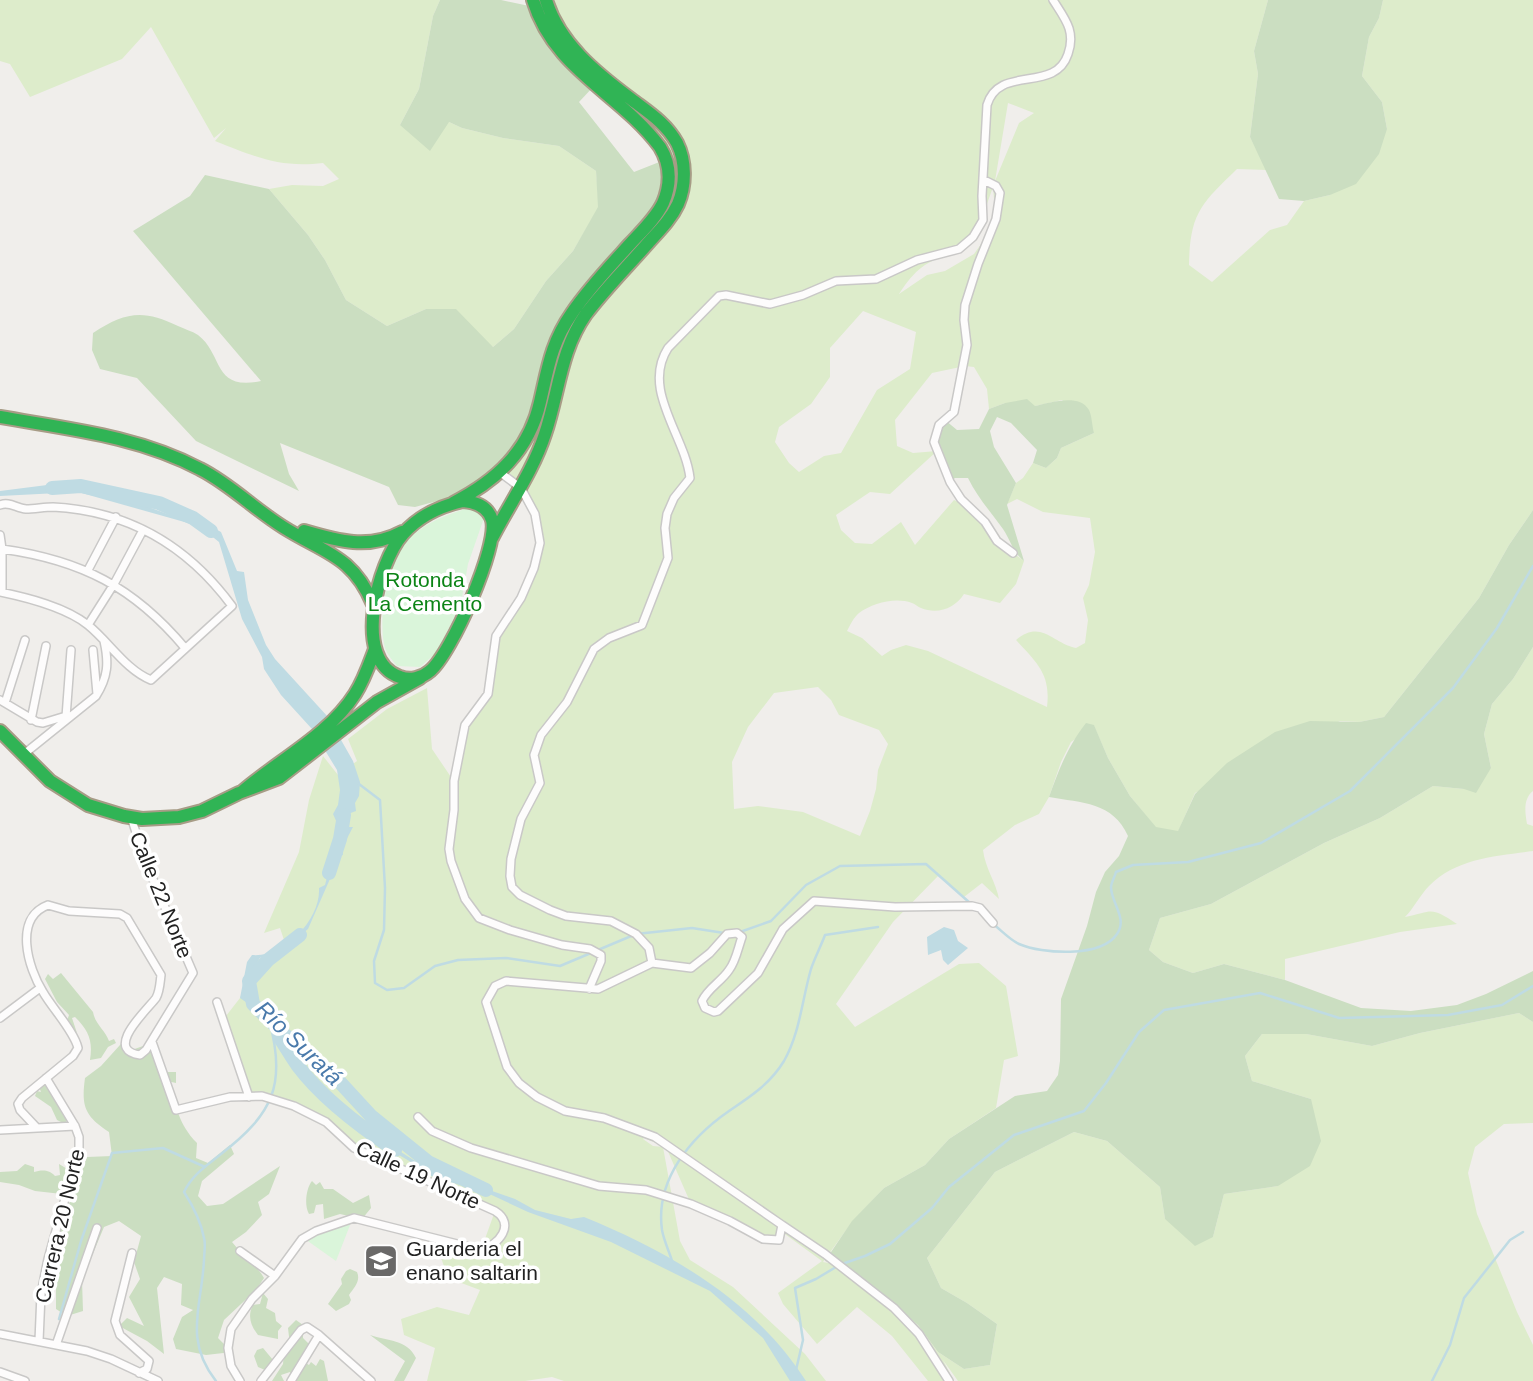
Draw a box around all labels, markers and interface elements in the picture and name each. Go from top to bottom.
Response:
park label: Rotonda La Cemento [368,568,482,615]
street label: Calle 22 Norte [126,828,197,961]
water label: Río Suratá [250,995,348,1091]
street label: Calle 19 Norte [353,1136,484,1213]
street label: Carrera 20 Norte [31,1147,88,1305]
place label: Guarderia el enano saltarin [406,1237,538,1284]
school or university icon: Guarderia el enano saltarin [362,1242,400,1280]

